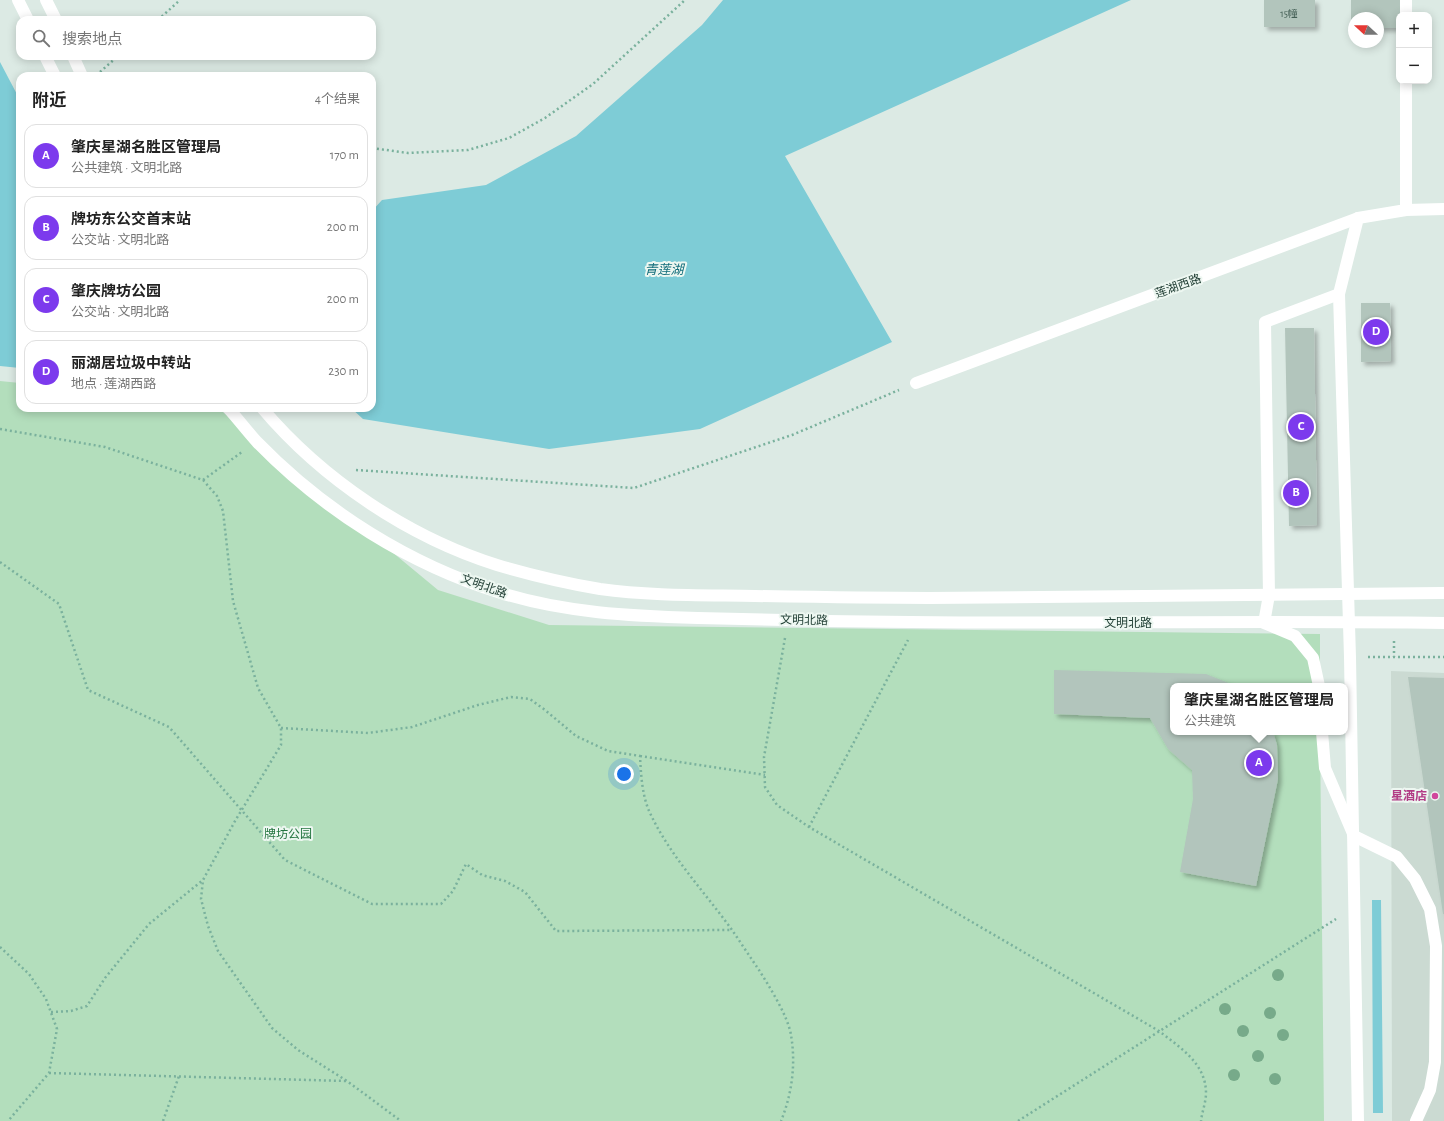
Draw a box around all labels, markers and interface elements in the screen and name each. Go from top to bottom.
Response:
house number: 15幢 [1280,8,1298,19]
north arrow [1348,12,1384,48]
map controls [1396,12,1432,84]
button: + [1396,12,1432,48]
search box [16,16,376,60]
icon: search [30,27,52,49]
text: 搜索地点 [62,32,122,47]
button: − [1396,48,1432,84]
text: 附近 [32,92,66,109]
text: 4个结果 [315,93,360,106]
text: 肇庆星湖名胜区管理局 [71,140,221,155]
text: A [42,149,50,162]
text: 170 m [330,149,359,162]
text: 公共建筑 · 文明北路 [71,162,182,175]
text: 牌坊东公交首末站 [71,212,191,227]
text: B [42,221,50,234]
text: 200 m [327,221,359,234]
text: 公交站 · 文明北路 [71,234,169,247]
water label: 青莲湖 [644,263,685,277]
street label: 莲湖西路 [1153,271,1203,300]
text: 肇庆牌坊公园 [71,284,161,299]
text: C [43,293,49,306]
text: 200 m [327,293,359,306]
text: 公交站 · 文明北路 [71,306,169,319]
pin: D [1363,317,1389,347]
text: 丽湖居垃圾中转站 [71,356,191,371]
text: D [42,365,50,378]
text: 230 m [328,365,359,378]
text: 地点 · 莲湖西路 [71,378,156,391]
pin: C [1288,412,1314,442]
pin: B [1283,478,1309,508]
street label: 文明北路 [459,571,509,600]
street label: 文明北路 [780,613,828,626]
street label: 文明北路 [1104,616,1152,629]
popup [1170,683,1348,735]
text: 肇庆星湖名胜区管理局 [1184,693,1334,708]
text: 公共建筑 [1184,715,1236,728]
pin: A [1246,748,1272,778]
your location [614,764,634,784]
place label: 星酒店 [1391,789,1427,802]
marker: 星酒店 [1430,791,1440,801]
park label: 牌坊公园 [264,827,312,840]

